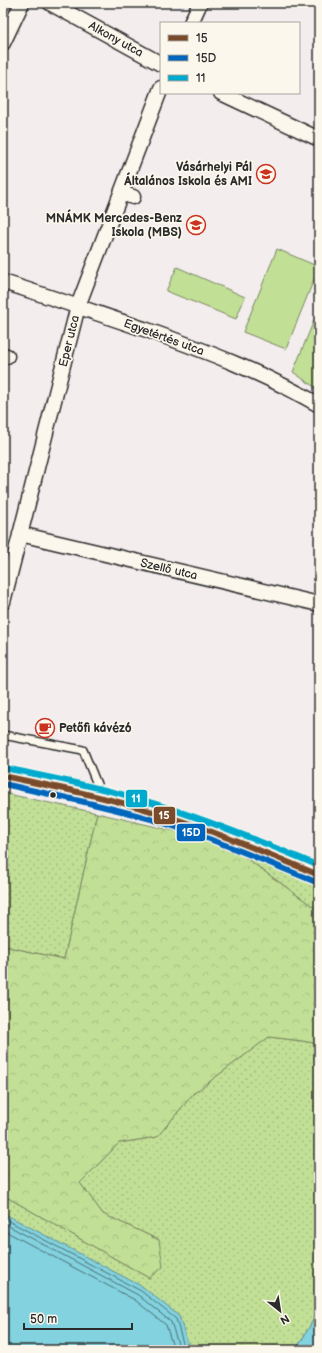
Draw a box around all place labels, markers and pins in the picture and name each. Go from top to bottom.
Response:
place label: Vásárhelyi Pál Általános Iskola és AMI [123,160,252,189]
school or university icon: Vásárhelyi Pál Általános Iskola és AMI [255,163,277,185]
place label: MNÁMK Mercedes-Benz Iskola (MBS) [46,209,182,240]
school or university icon: MNÁMK Mercedes-Benz Iskola (MBS) [185,214,207,236]
cafe icon: Petőfi kávézó [34,717,56,739]
place label: Petőfi kávézó [59,721,132,736]
unlabelled marker [48,790,58,800]

